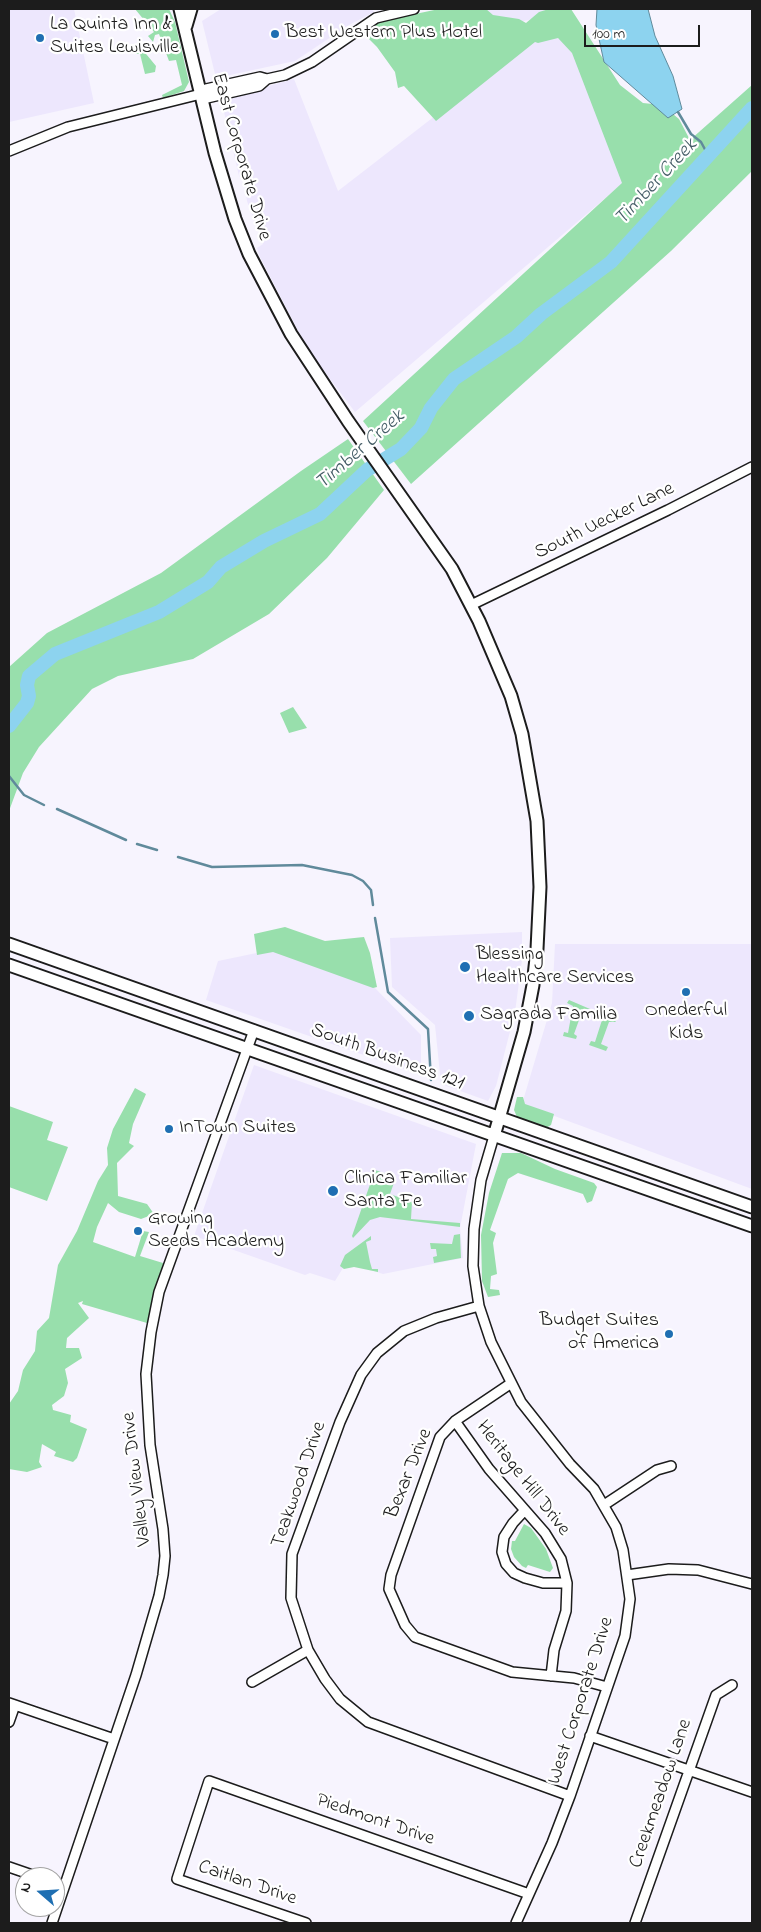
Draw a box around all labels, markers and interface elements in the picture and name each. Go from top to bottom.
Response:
place label: La Quinta Inn & Suites Lewisville [50,14,179,61]
scale bar [586,15,702,47]
place label: Best Western Plus Hotel [285,22,482,46]
text: 100 m [592,23,625,45]
marker: Best Western Plus Hotel [269,28,281,40]
marker: La Quinta Inn & Suites Lewisville [34,32,46,44]
street label: East Corporate Drive [205,70,275,244]
water label: Timber Creek [610,134,704,232]
water label: Timber Creek [311,405,411,497]
street label: South Uecker Lane [531,478,679,566]
place label: Blessing Healthcare Services [476,944,634,991]
marker: Blessing Healthcare Services [458,960,472,974]
marker: Onederful Kids [680,986,692,998]
place label: Onederful Kids [645,1000,727,1047]
place label: Sagrada Familia [480,1004,617,1028]
marker: Sagrada Familia [462,1009,476,1023]
street label: South Business 121 [307,1019,467,1097]
place label: InTown Suites [179,1117,296,1141]
marker: InTown Suites [163,1123,175,1135]
place label: Clinica Familiar Santa Fe [344,1168,467,1215]
marker: Clinica Familiar Santa Fe [326,1184,340,1198]
place label: Growing Seeds Academy [148,1208,284,1255]
marker: Growing Seeds Academy [132,1225,144,1237]
place label: Budget Suites of America [540,1310,659,1357]
marker: Budget Suites of America [663,1328,675,1340]
street label: Valley View Drive [118,1411,158,1547]
street label: Heritage Hill Drive [470,1417,574,1541]
street label: Teakwood Drive [267,1419,333,1551]
street label: Bexar Drive [381,1425,439,1523]
street label: West Corporate Drive [544,1614,620,1788]
street label: Creekmeadow Lane [625,1716,699,1872]
street label: Piedmont Drive [313,1790,437,1852]
street label: Caitlan Drive [194,1856,300,1912]
north arrow [15,1867,65,1917]
text: N [15,1879,38,1895]

